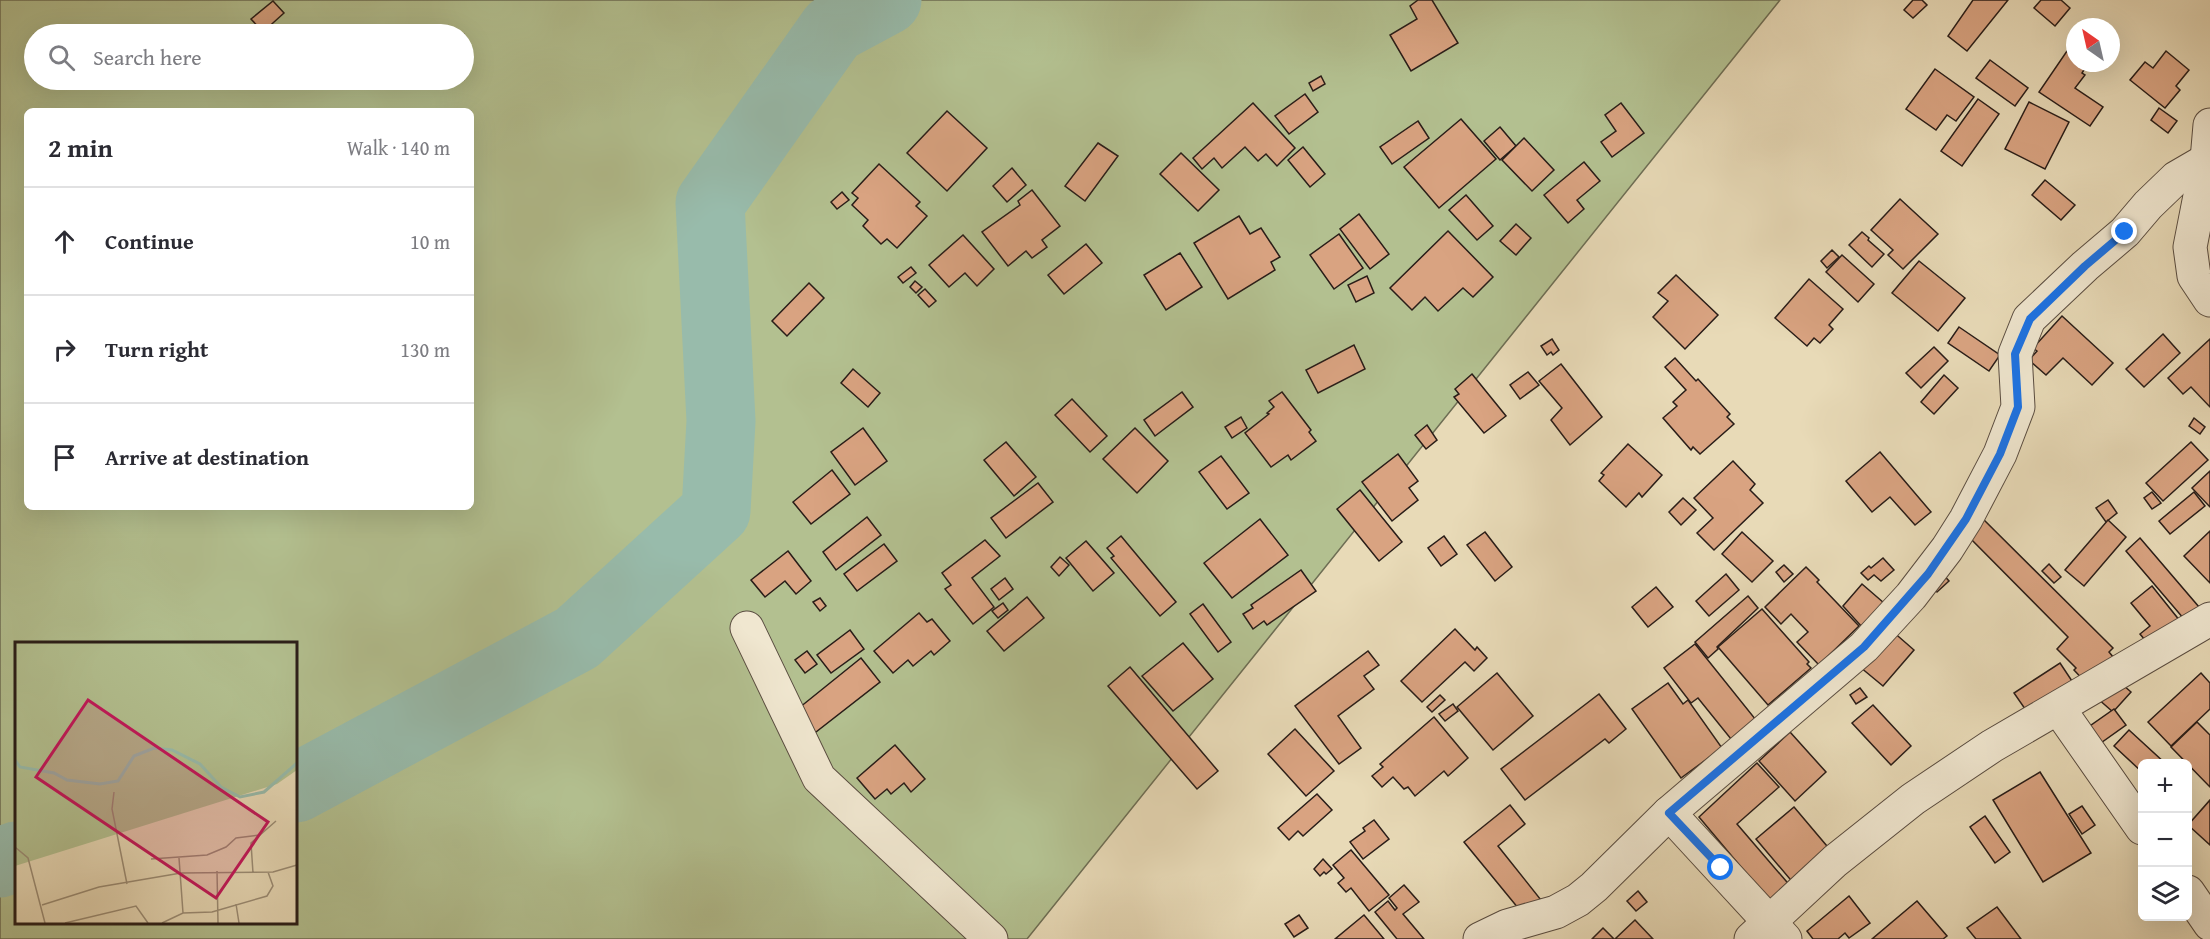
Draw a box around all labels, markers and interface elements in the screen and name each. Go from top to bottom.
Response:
north arrow [2066,18,2120,72]
search box [24,24,474,90]
icon: search [45,41,78,74]
text: Search here [93,41,202,73]
text: 2 min [48,128,113,167]
text: Walk · 140 m [347,133,450,162]
route end [2111,218,2137,244]
icon: ahead [48,225,81,258]
text: Continue [105,225,194,257]
text: 10 m [410,227,450,256]
icon: right [48,333,81,366]
text: Turn right [105,333,208,365]
text: 130 m [400,335,450,364]
icon: arrive [48,441,81,474]
text: Arrive at destination [105,441,309,473]
inset map [15,642,297,924]
map controls [2138,759,2192,921]
button: + [2138,759,2192,813]
button: − [2138,813,2192,867]
route start [1707,854,1733,880]
button: layers [2138,867,2192,921]

